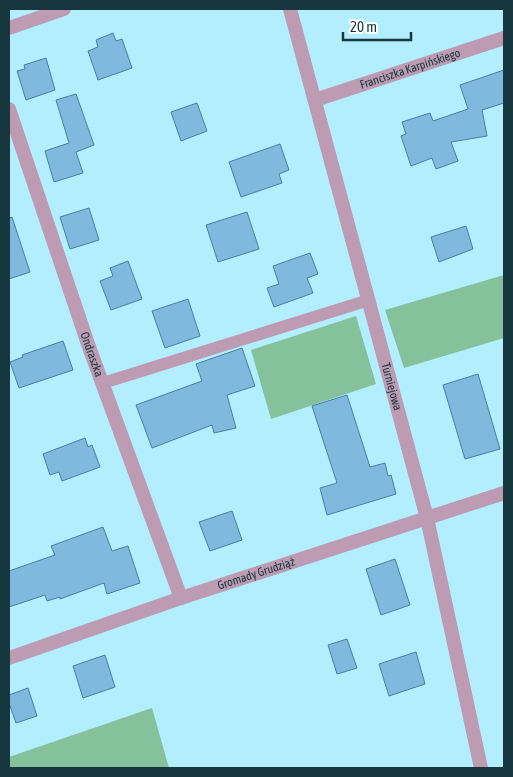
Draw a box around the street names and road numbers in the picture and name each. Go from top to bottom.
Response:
street label: Franciszka Karpińskiego [358,46,462,92]
street label: Ondraszka [77,330,106,379]
street label: Turniejowa [378,361,405,412]
street label: Gromady Grudziąż [216,554,297,593]

